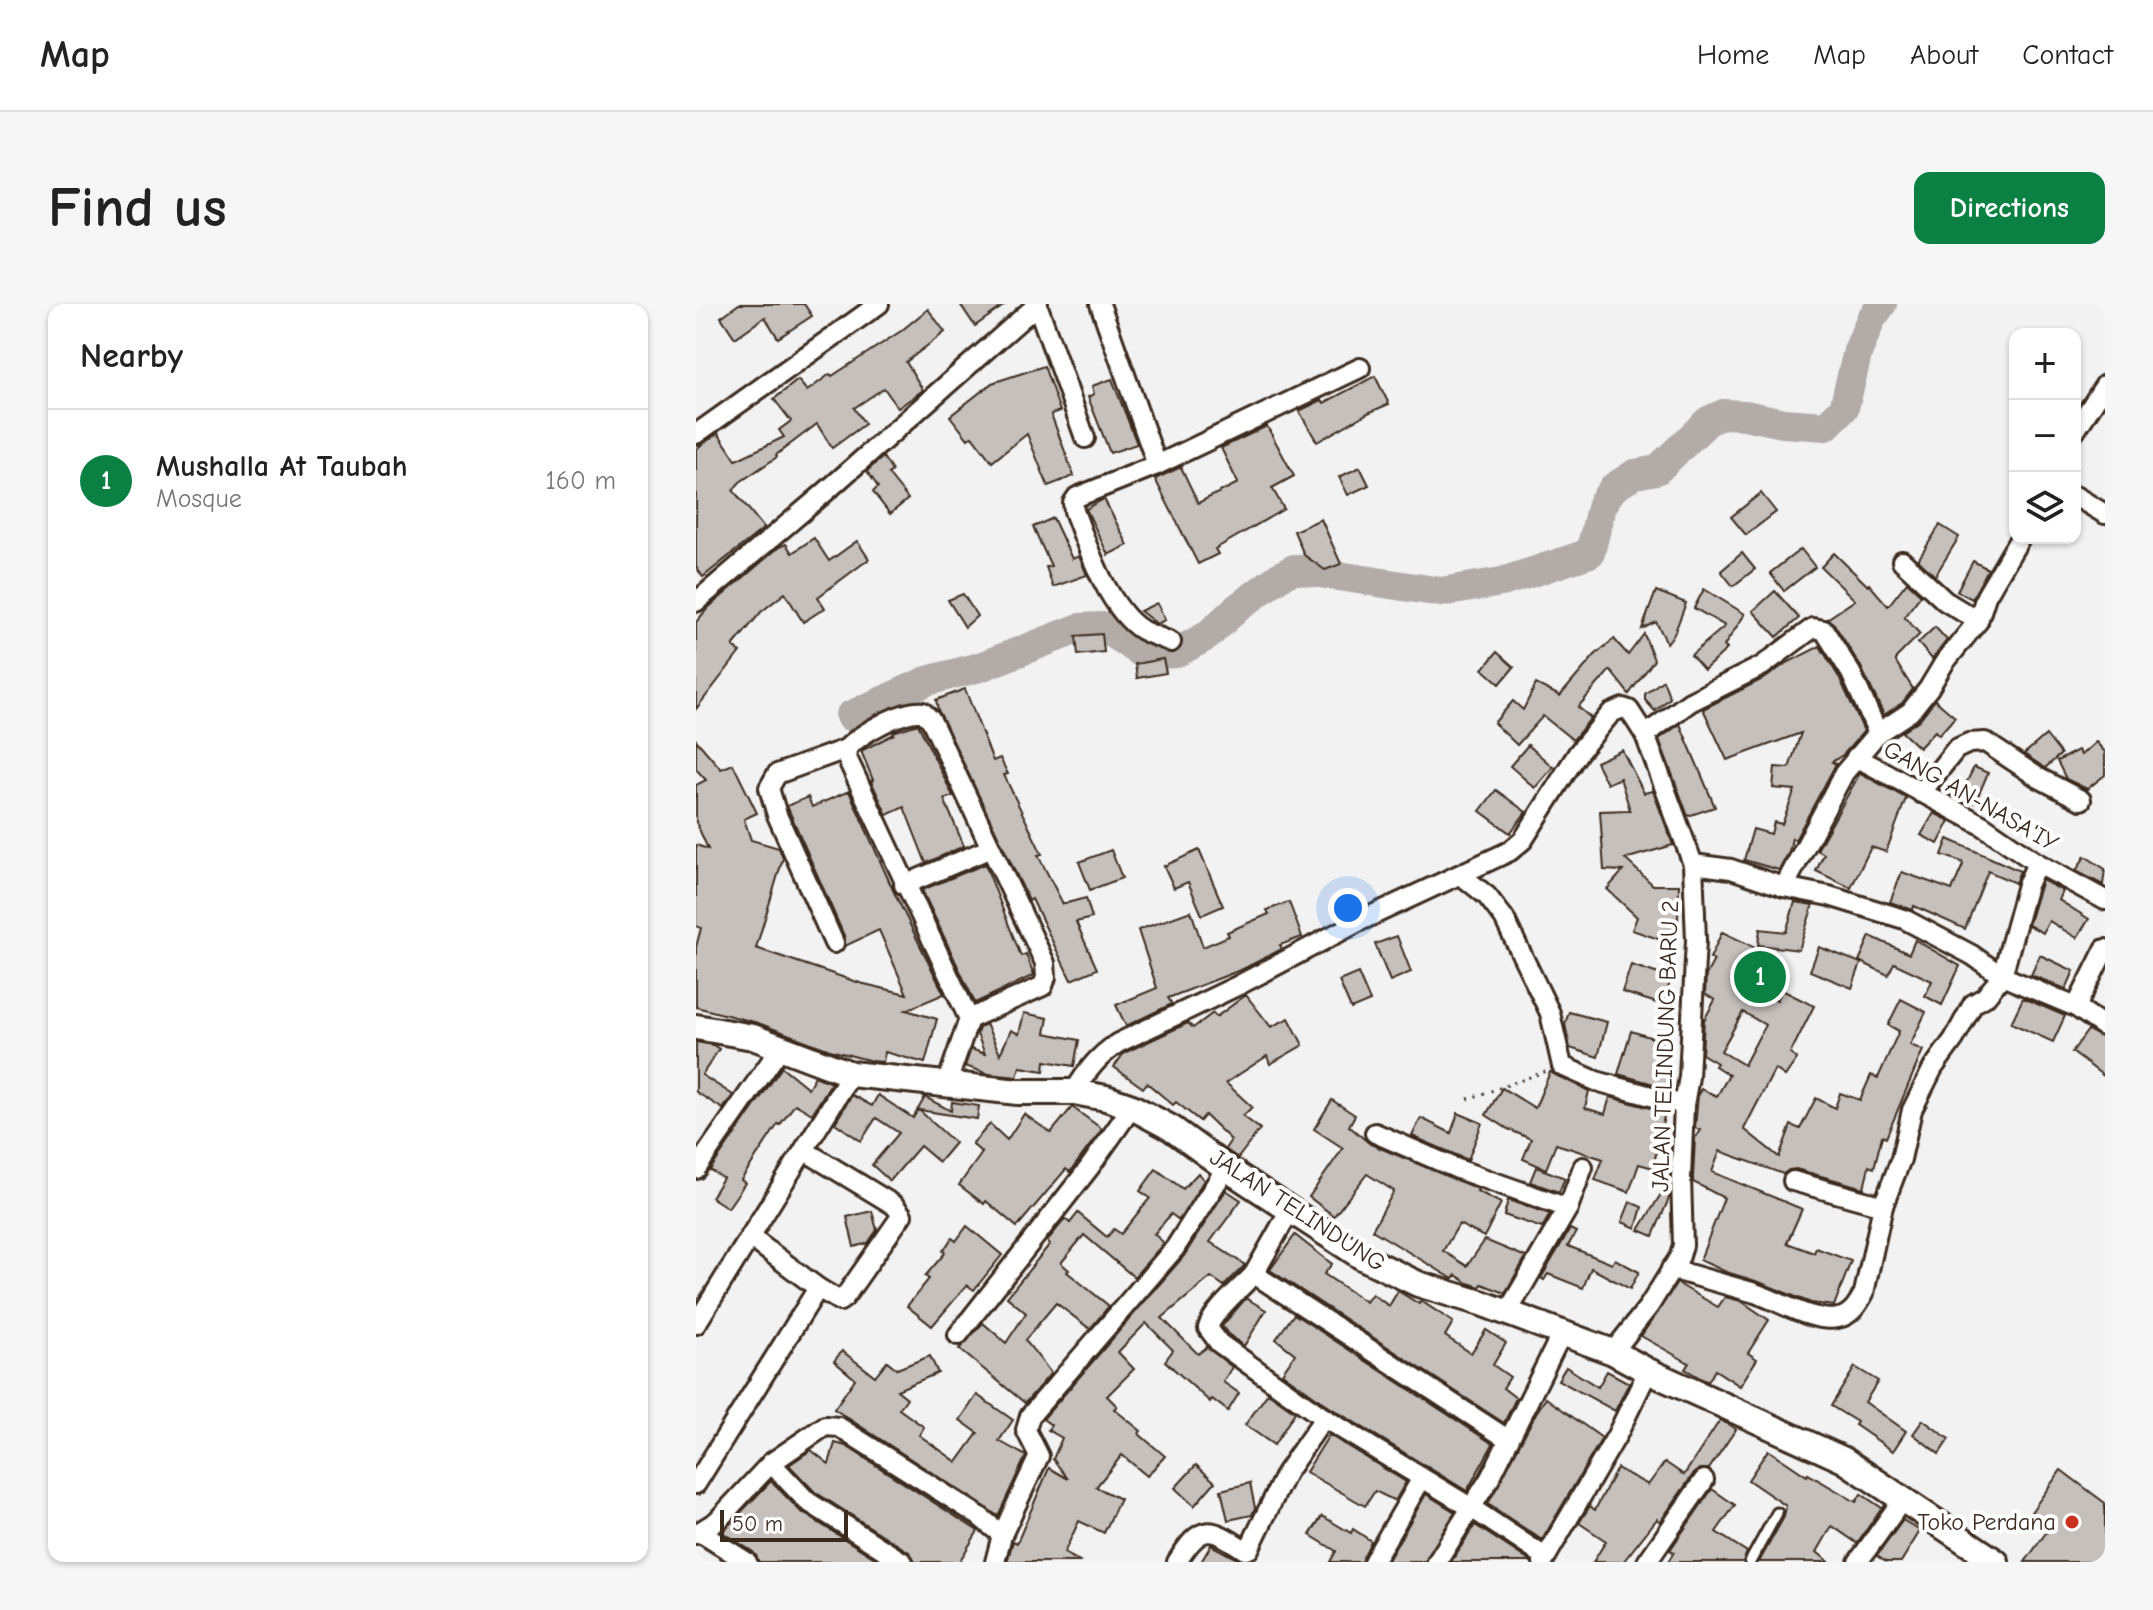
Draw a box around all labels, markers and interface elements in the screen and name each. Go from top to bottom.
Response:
text: Map [40,33,110,77]
text: Home [1697,39,1769,71]
text: Map [1813,39,1866,71]
text: About [1910,39,1978,71]
text: Contact [2022,39,2113,71]
button: Directions [1914,172,2105,244]
text: Find us [48,176,227,240]
map controls [2009,328,2081,544]
button: + [2009,328,2081,400]
text: Nearby [80,336,183,376]
button: − [2009,400,2081,472]
text: Mushalla At Taubah [156,449,408,484]
text: 1 [101,466,111,496]
text: 160 m [546,466,616,496]
button: layers [2009,472,2081,544]
text: Mosque [156,484,242,514]
street label: GANG AN-NASA'IY [1879,735,2064,858]
your location [1328,888,1368,928]
street label: JALAN TELINDUNG BARU 2 [1646,900,1684,1192]
pin: 1 [1734,947,1786,1007]
street label: JALAN TELINDUNG [1205,1143,1391,1277]
scale bar [720,1506,848,1542]
place label: Toko Perdana [1917,1508,2056,1536]
text: 50 m [732,1511,783,1537]
marker: Toko Perdana [2063,1513,2081,1531]

